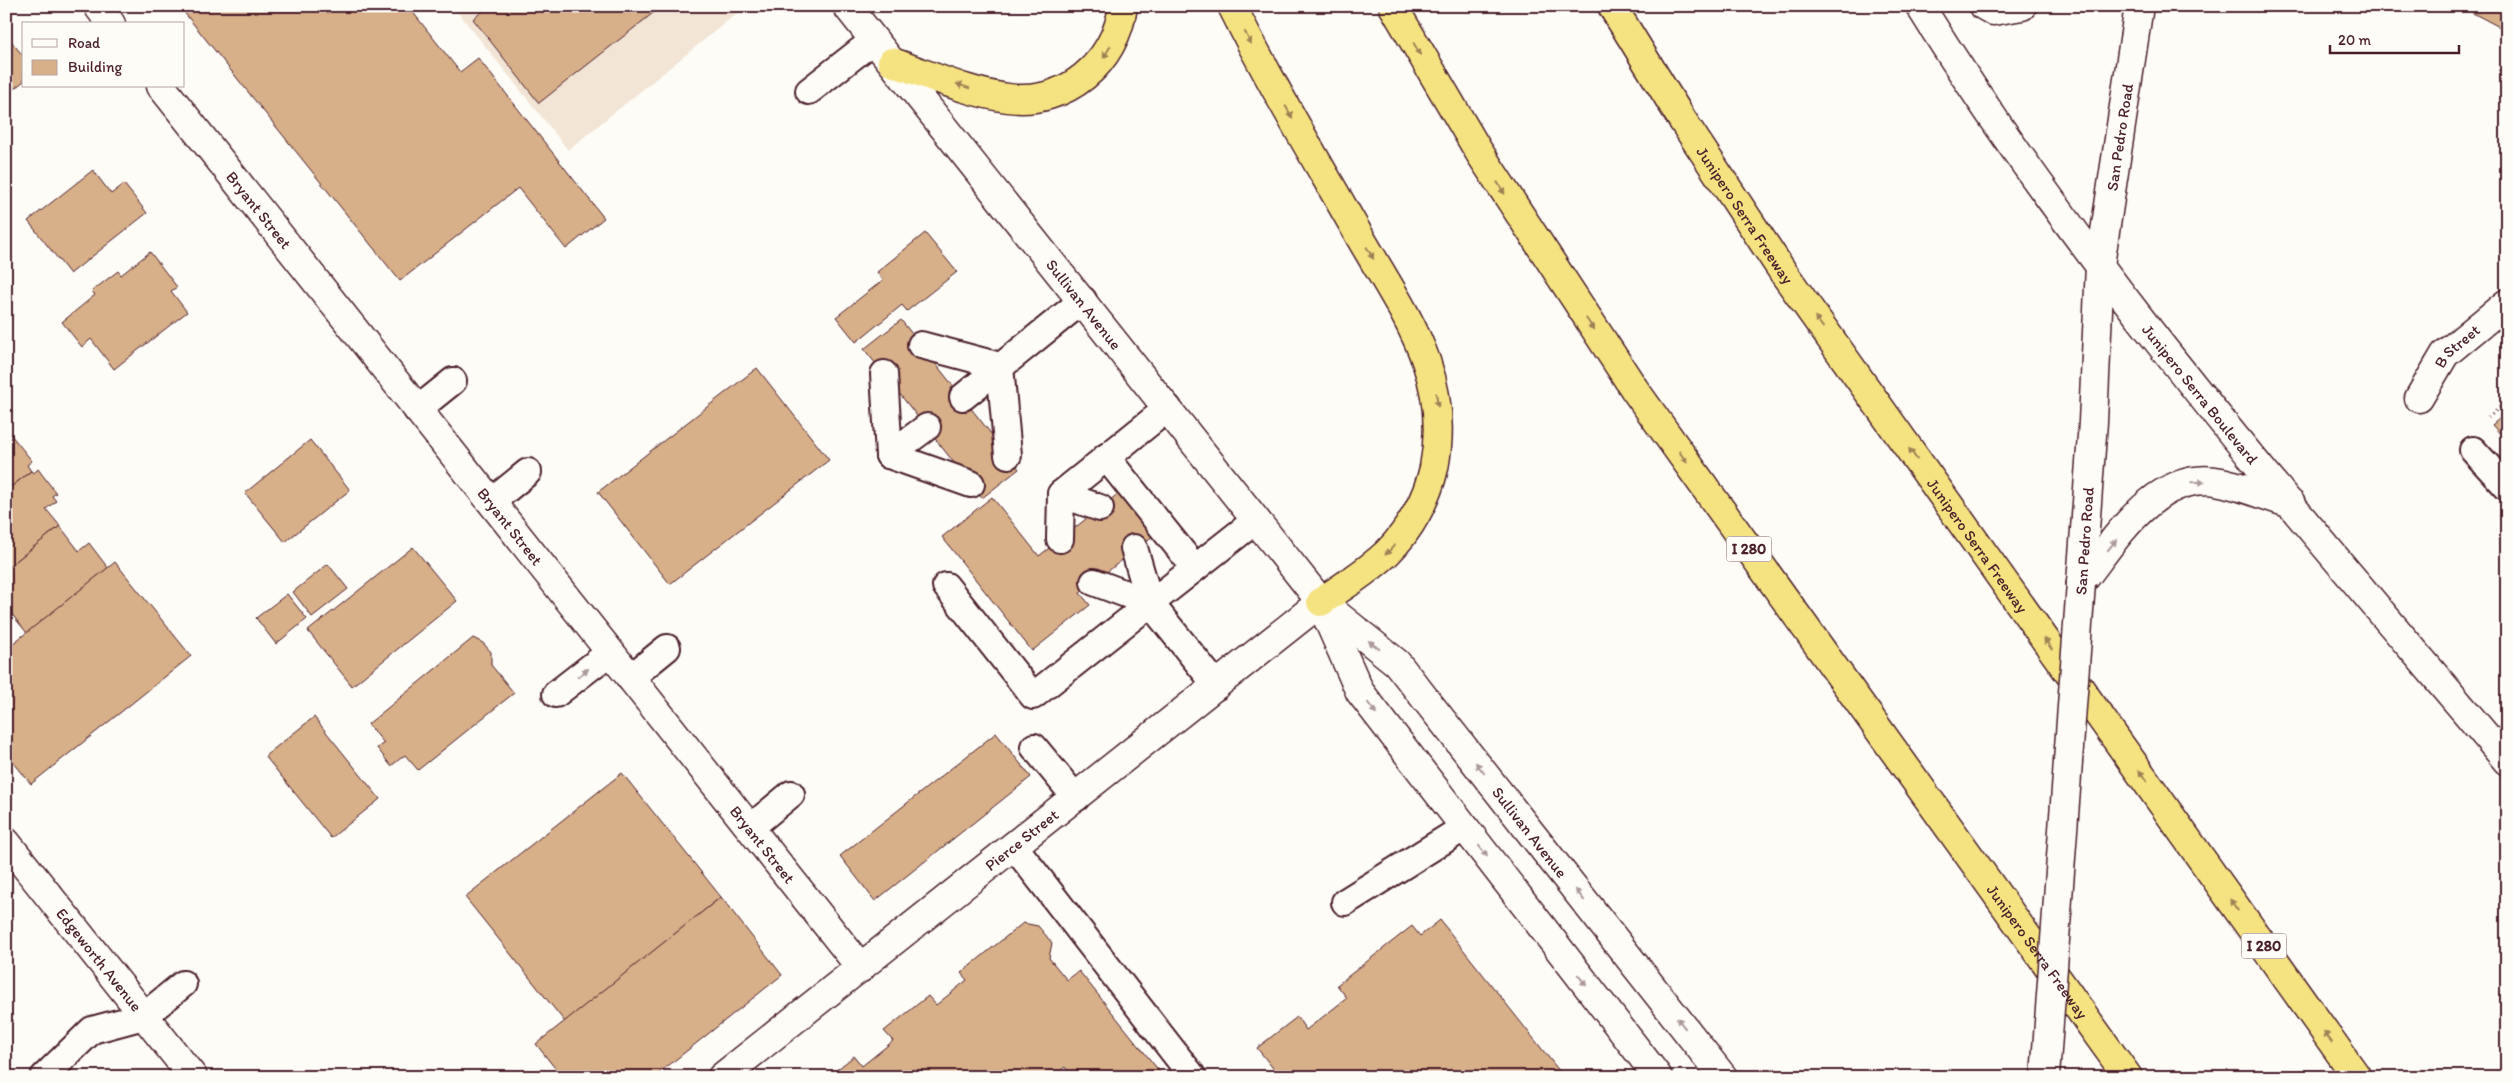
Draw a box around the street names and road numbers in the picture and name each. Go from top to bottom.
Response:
street label: San Pedro Road [2102,82,2137,192]
street label: Junipero Serra Freeway [1693,143,1798,288]
street label: Bryant Street [222,167,295,253]
street label: Sullivan Avenue [1042,255,1126,354]
street label: Junipero Serra Boulevard [2138,320,2262,468]
street label: B Street [2430,320,2484,371]
street label: Junipero Serra Freeway [1923,475,2032,617]
street label: Bryant Street [473,484,547,569]
street label: San Pedro Road [2071,486,2098,596]
road number: I 280 [1726,536,1772,562]
street label: Sullivan Avenue [1488,783,1571,882]
street label: Bryant Street [726,802,799,887]
street label: Pierce Street [981,805,1062,875]
street label: Junipero Serra Freeway [1983,881,2092,1023]
street label: Edgeworth Avenue [52,904,146,1016]
road number: I 280 [2242,934,2286,958]

